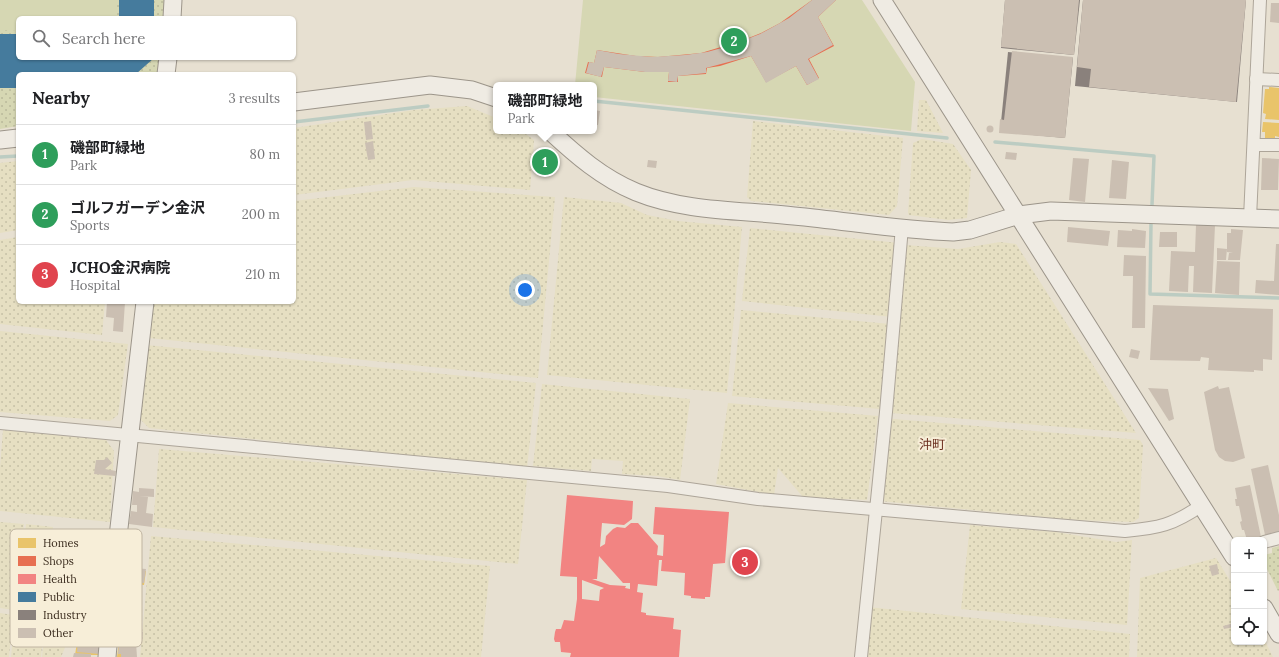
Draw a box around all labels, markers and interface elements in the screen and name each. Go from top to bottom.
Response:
search box [16,16,296,60]
pin: 2 [721,26,747,56]
icon: search [30,27,52,49]
text: Search here [62,29,145,48]
popup [493,82,597,134]
text: Nearby [32,87,90,109]
text: 3 results [228,90,280,107]
text: 磯部町緑地 [507,91,583,110]
text: Park [507,110,535,127]
text: 磯部町緑地 [70,138,145,157]
text: 1 [42,146,48,163]
text: 80 m [250,146,280,163]
pin: 1 [532,147,558,177]
text: Park [70,157,97,174]
text: ゴルフガーデン金沢 [70,198,205,217]
text: 2 [42,206,48,223]
text: 200 m [242,206,280,223]
text: Sports [70,217,109,234]
text: JCHO金沢病院 [70,258,170,277]
text: 3 [41,266,49,283]
text: 210 m [245,266,280,283]
text: Hospital [70,277,120,294]
your location [515,280,535,300]
district label: 沖町 [919,436,945,453]
legend [10,529,142,647]
text: Homes [43,536,79,550]
map controls [1231,537,1267,645]
button: + [1231,537,1267,573]
pin: 3 [732,547,758,577]
text: Shops [43,554,74,568]
text: Health [43,572,77,586]
button: − [1231,573,1267,609]
text: Public [43,590,75,604]
text: Industry [43,608,87,622]
button: locate [1231,609,1267,645]
text: Other [43,626,74,640]

